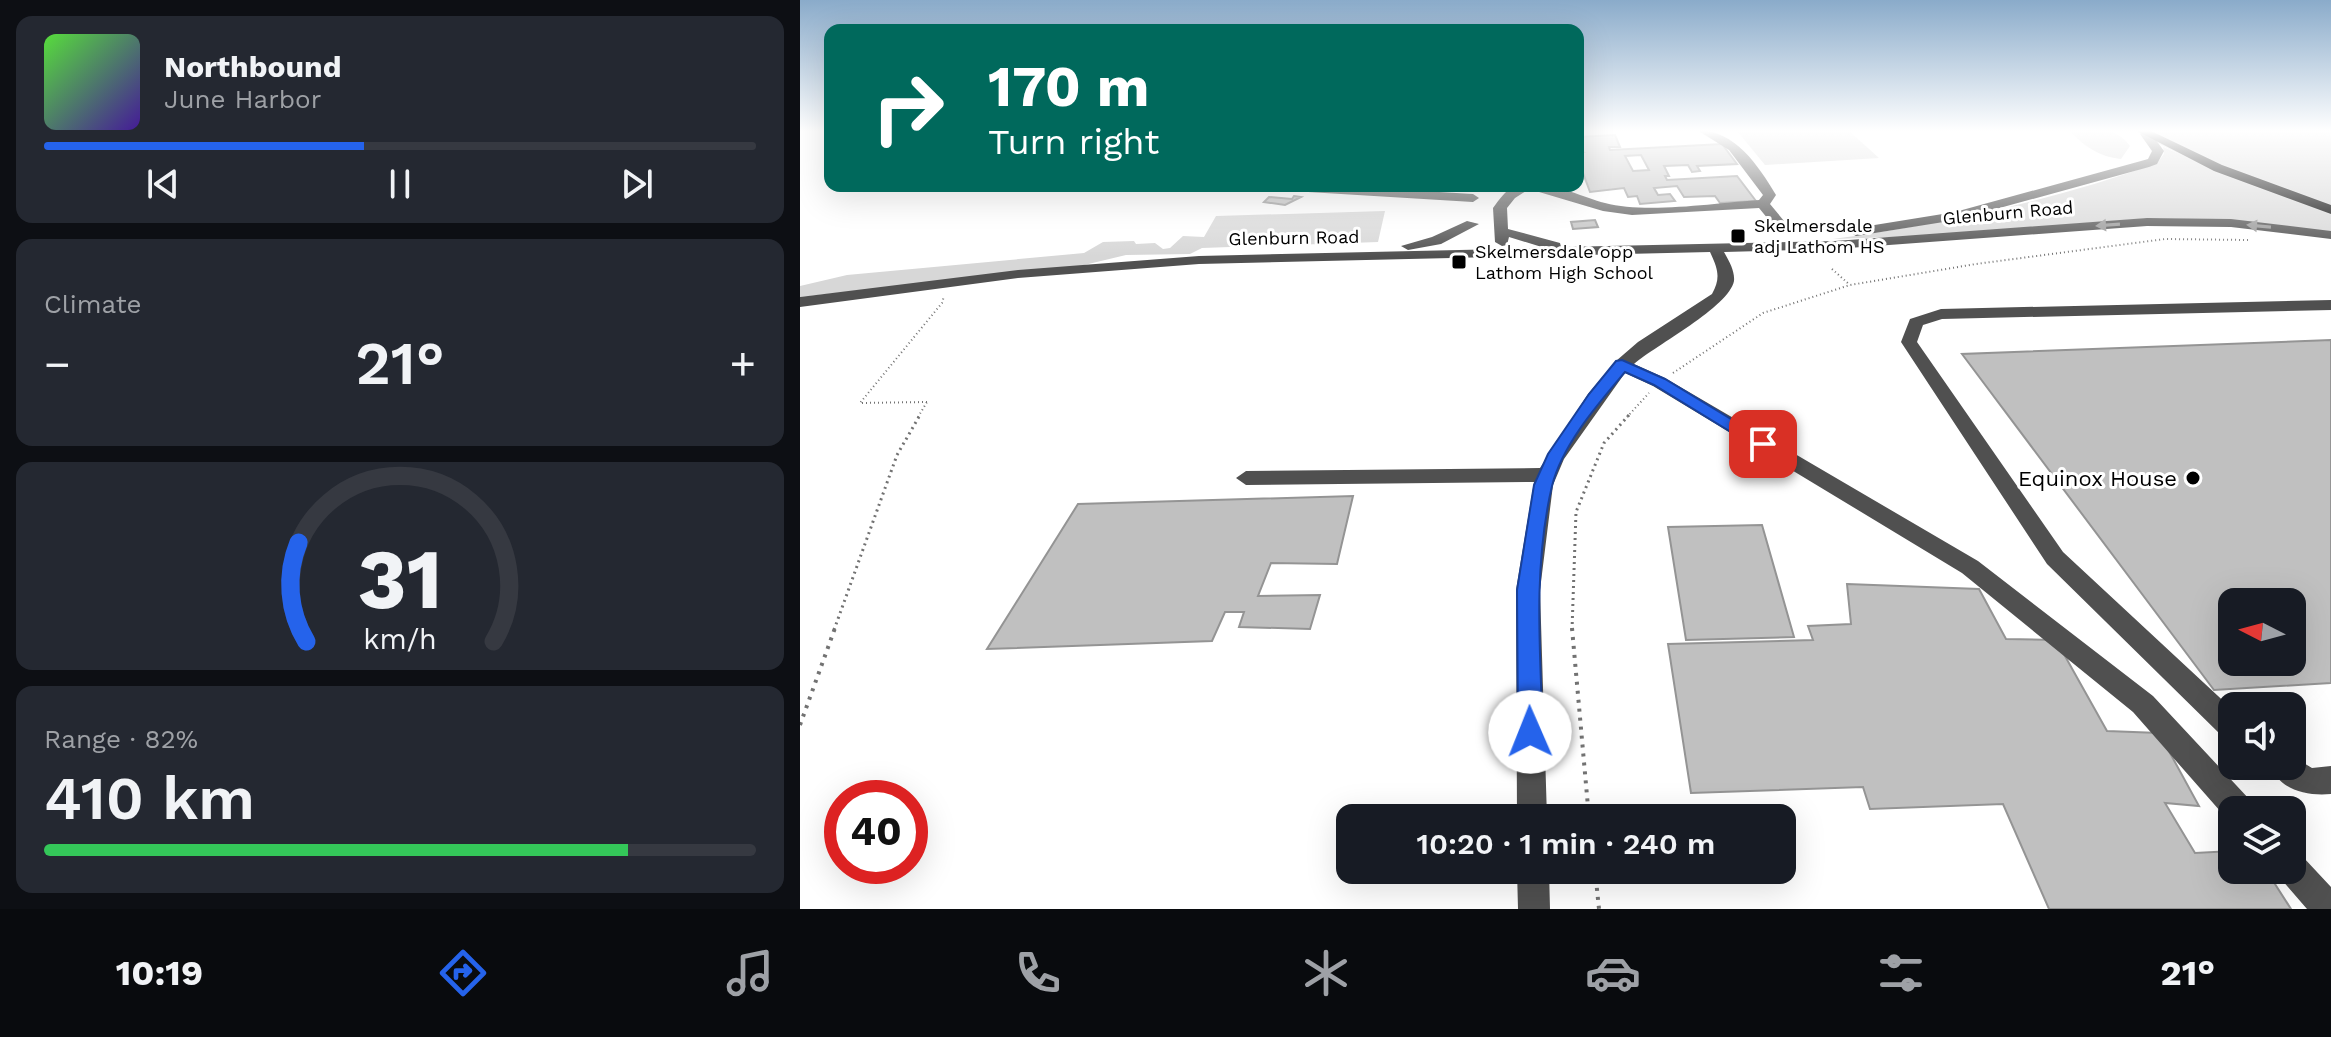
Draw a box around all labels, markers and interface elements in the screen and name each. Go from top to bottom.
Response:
text: Northbound [164,49,341,84]
text: 170 m [988,54,1150,120]
icon: right [856,56,960,160]
text: June Harbor [164,84,321,114]
text: Turn right [988,121,1159,163]
icon: previous [141,162,185,206]
icon: pause [378,162,422,206]
icon: next [615,162,659,206]
street label: Glenburn Road [1942,196,2074,229]
place label: Skelmersdale adj Lathom HS [1754,215,1885,257]
one-way arrow [2095,218,2120,231]
one-way arrow [2246,219,2271,232]
street label: Glenburn Road [1228,226,1360,249]
marker: Skelmersdale adj Lathom HS [1729,227,1747,245]
place label: Skelmersdale opp Lathom High School [1475,241,1654,283]
marker: Skelmersdale opp Lathom High School [1450,253,1468,271]
text: Climate [44,289,142,319]
text: 21° [355,328,445,399]
text: − [44,338,71,390]
text: + [729,338,756,390]
pin [1729,410,1797,478]
icon: arrive [1741,422,1785,466]
place label: Equinox House [2018,466,2177,491]
marker: Equinox House [2184,469,2202,487]
text: 31 [357,531,443,628]
north arrow [2218,588,2306,676]
map controls [2218,588,2306,884]
text: km/h [363,622,437,656]
position arrow [1488,690,1572,774]
button: sound [2218,692,2306,780]
text: Range · 82% [44,724,198,754]
text: 410 km [44,763,255,834]
speed limit sign: 40 [824,780,928,884]
button: layers [2218,796,2306,884]
text: 10:20 · 1 min · 240 m [1417,826,1715,861]
icon: directions [435,945,491,1001]
icon: music [722,945,778,1001]
icon: phone [1010,945,1066,1001]
icon: climate [1298,945,1354,1001]
icon: car [1585,945,1641,1001]
icon: filters [1873,945,1929,1001]
text: 10:19 [116,952,203,994]
text: 21° [2160,952,2215,994]

